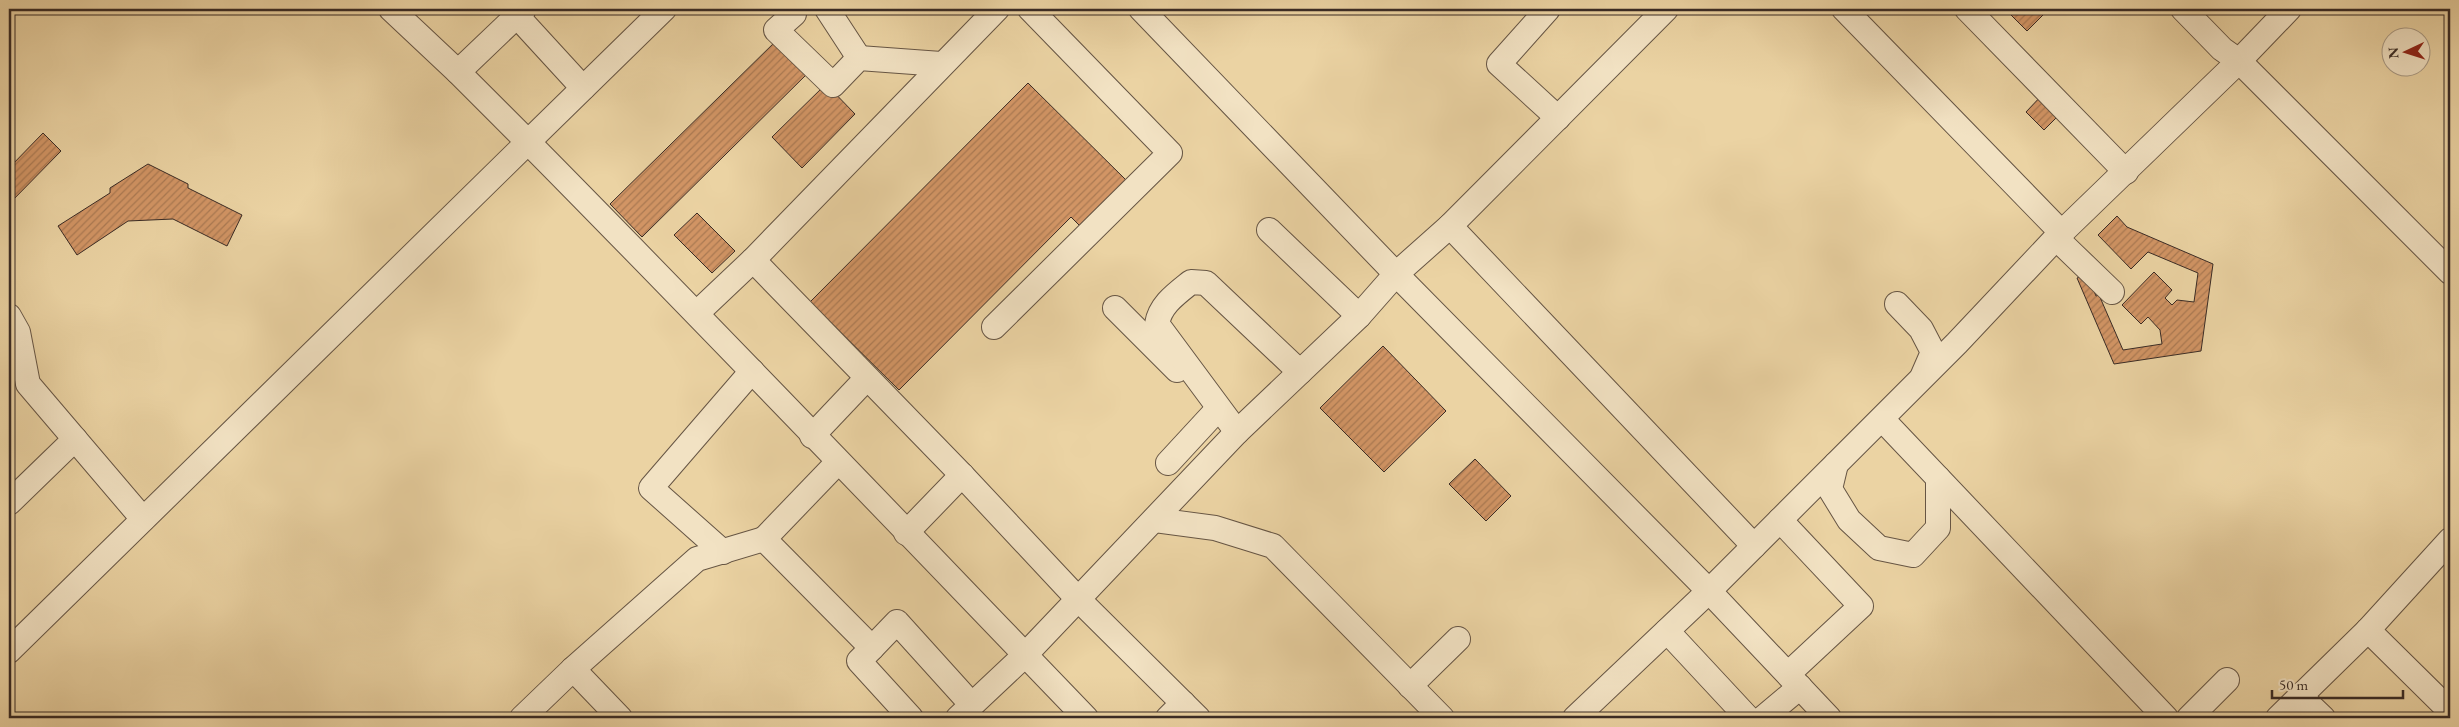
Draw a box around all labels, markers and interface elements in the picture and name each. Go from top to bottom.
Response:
north arrow [2382,28,2432,78]
text: N [2384,46,2402,59]
scale bar [2272,667,2403,699]
text: 50 m [2279,675,2308,694]

